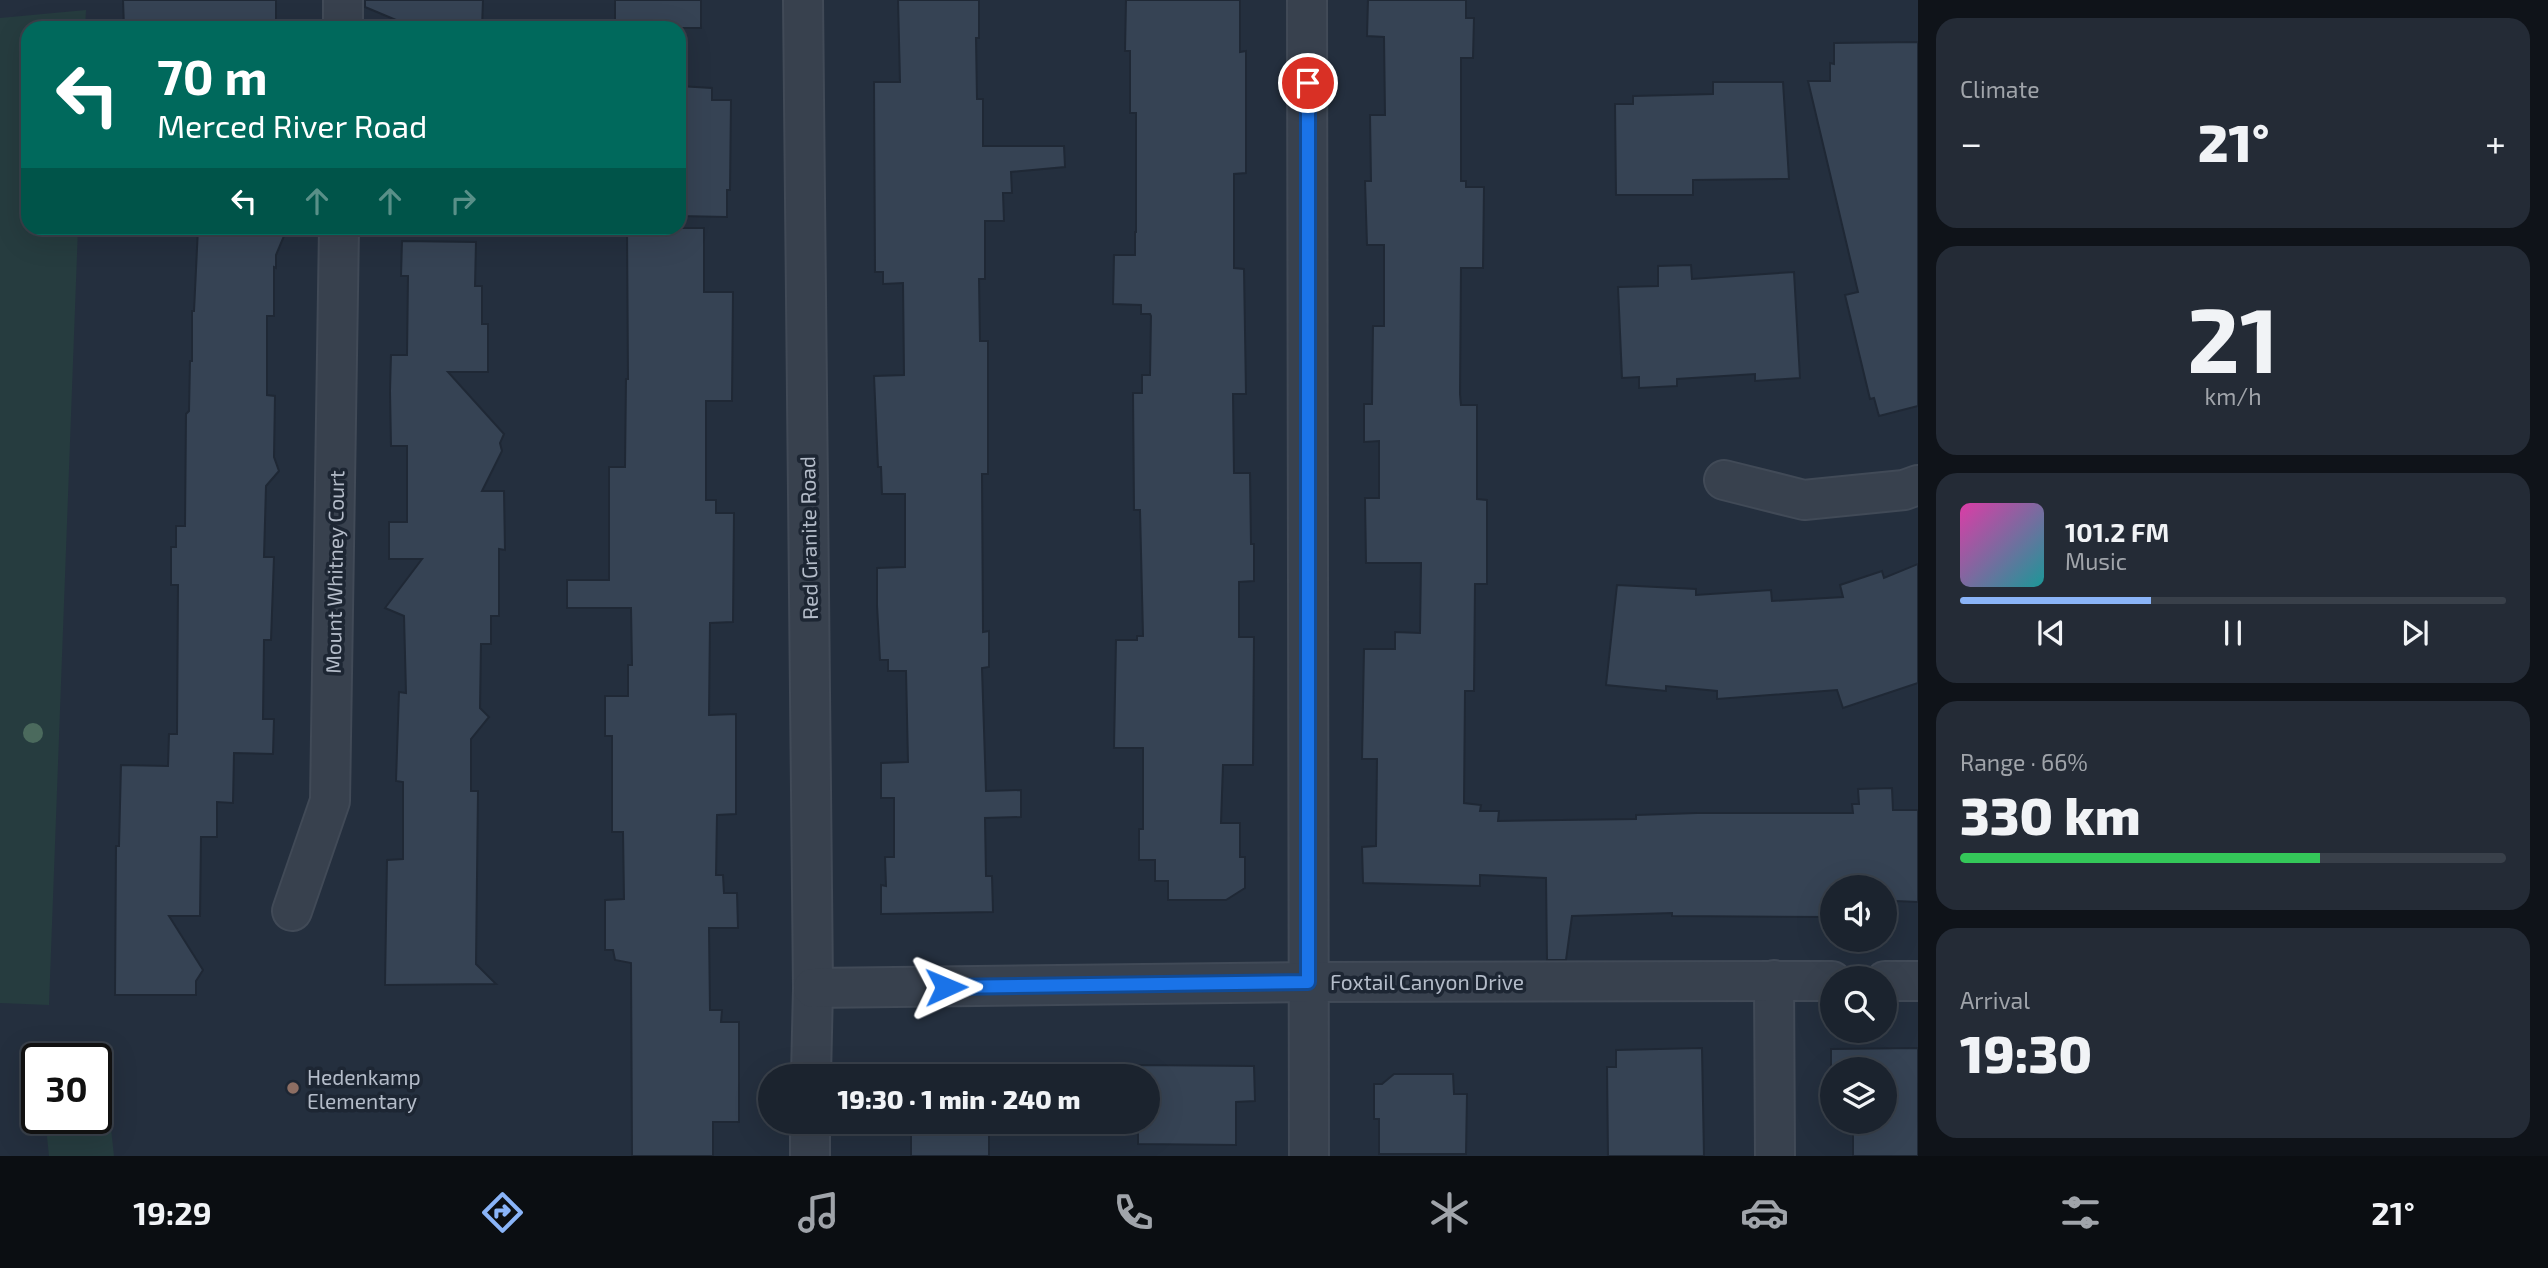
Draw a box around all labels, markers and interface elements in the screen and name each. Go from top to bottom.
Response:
text: 70 m [157,46,268,105]
icon: left [42,49,133,140]
pin [1278,53,1338,113]
icon: arrive [1289,64,1327,102]
text: Climate [1960,75,2040,103]
text: Merced River Road [157,106,427,144]
text: 21° [2198,110,2269,172]
text: − [1960,119,1982,165]
text: + [2485,119,2506,165]
icon: left [225,182,263,220]
icon: ahead [298,182,336,220]
icon: ahead [371,182,409,220]
icon: right [444,182,482,220]
text: 21 [2187,282,2279,391]
text: km/h [2204,382,2262,410]
street label: Red Granite Road [794,456,822,620]
street label: Mount Whitney Court [320,470,348,674]
text: 101.2 FM [2065,516,2169,547]
text: Music [2065,547,2127,575]
icon: previous [2032,614,2070,652]
icon: pause [2214,614,2252,652]
icon: next [2396,614,2434,652]
text: Range · 66% [1960,748,2088,776]
text: 330 km [1960,783,2141,845]
map controls [1820,875,1897,1134]
button: sound [1820,875,1897,952]
position arrow [909,950,983,1024]
button: search [1820,966,1897,1043]
street label: Foxtail Canyon Drive [1330,969,1524,994]
text: Arrival [1960,986,2030,1014]
text: 19:30 [1960,1021,2092,1083]
speed limit sign: 30 [21,1043,112,1134]
button: layers [1820,1057,1897,1134]
place label: Hedenkamp Elementary [307,1064,421,1113]
marker: Hedenkamp Elementary [285,1080,301,1096]
text: 19:30 · 1 min · 240 m [838,1083,1080,1114]
icon: directions [478,1188,527,1237]
icon: music [794,1188,843,1237]
icon: phone [1109,1188,1158,1237]
icon: climate [1425,1188,1474,1237]
icon: car [1740,1188,1789,1237]
icon: filters [2056,1188,2105,1237]
text: 19:29 [133,1193,212,1231]
text: 21° [2371,1193,2415,1231]

